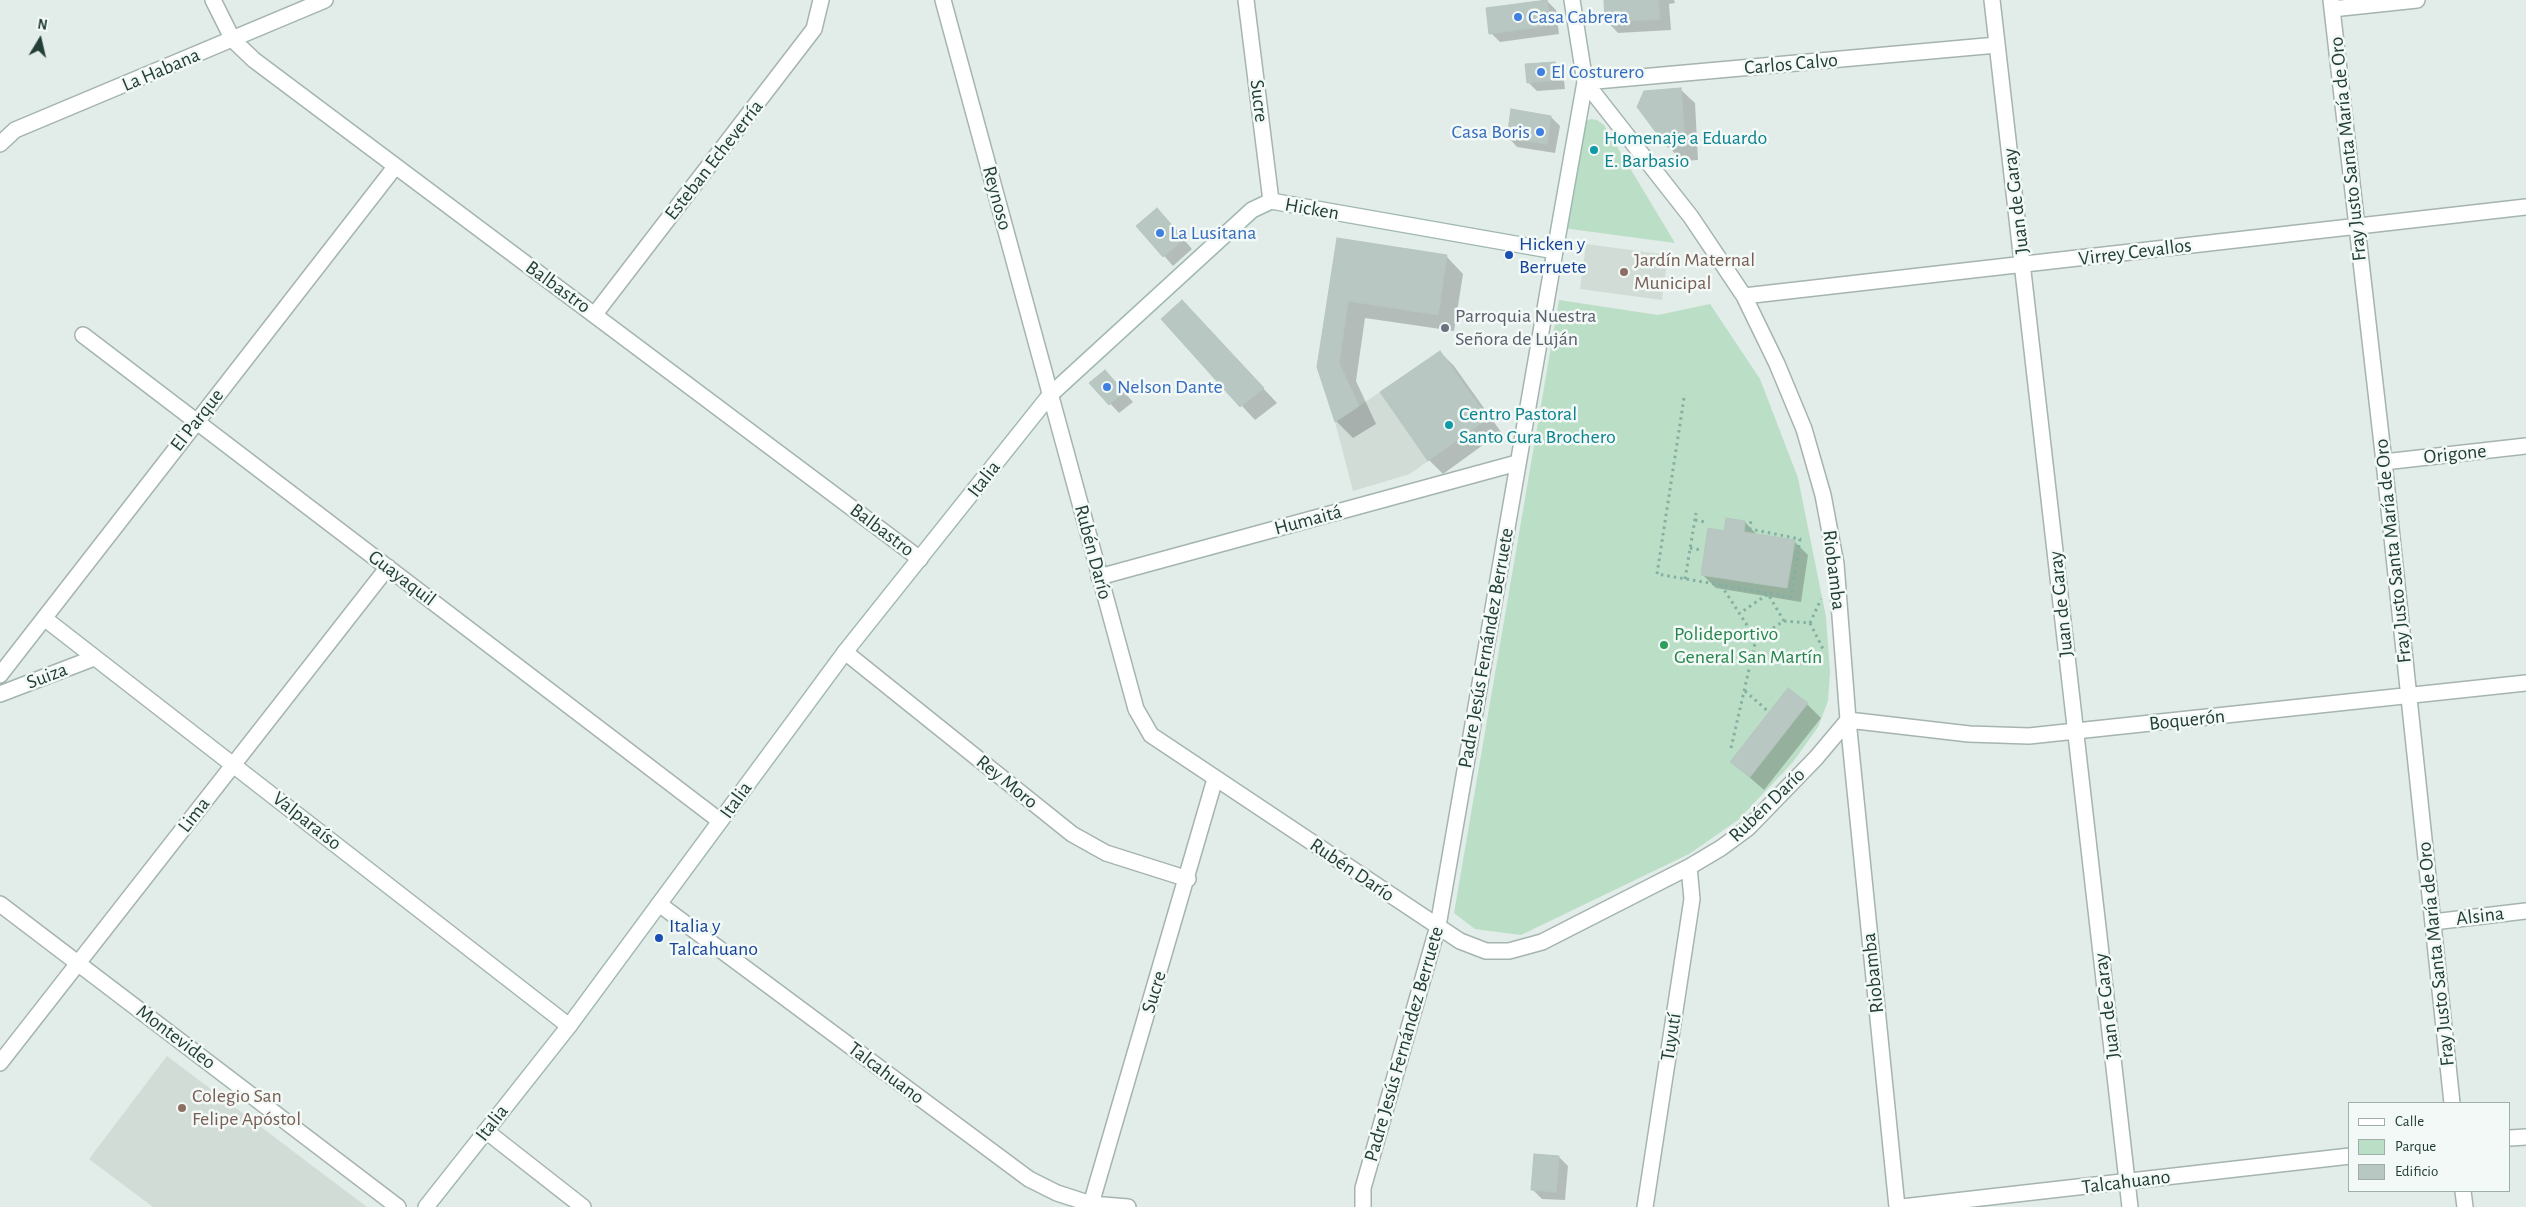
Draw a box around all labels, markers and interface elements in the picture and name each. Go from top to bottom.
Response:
place label: Casa Cabrera [1528,5,1628,29]
marker: Casa Cabrera [1512,11,1524,23]
north arrow [15,15,65,65]
text: N [36,18,48,33]
street label: Fray Justo Santa María de Oro [2324,36,2372,262]
street label: La Habana [118,43,204,97]
street label: Carlos Calvo [1743,48,1839,80]
place label: El Costurero [1551,60,1644,84]
marker: El Costurero [1535,66,1547,78]
street label: Sucre [1244,78,1274,124]
street label: Esteban Echeverría [660,95,768,225]
place label: Casa Boris [1452,120,1530,144]
marker: Casa Boris [1534,126,1546,138]
place label: Homenaje a Eduardo E. Barbasio [1604,126,1767,173]
marker: Homenaje a Eduardo E. Barbasio [1588,144,1600,156]
street label: Juan de Garay [1998,147,2034,255]
street label: Reynoso [977,163,1017,233]
street label: Hicken [1283,192,1341,226]
place label: La Lusitana [1170,221,1257,245]
marker: La Lusitana [1154,227,1166,239]
place label: Hicken y Berruete [1519,232,1586,279]
street label: Virrey Cevallos [2077,233,2193,271]
place label: Jardín Maternal Municipal [1634,248,1755,295]
marker: Hicken y Berruete [1503,249,1515,261]
street label: Balbastro [521,255,595,319]
marker: Jardín Maternal Municipal [1618,266,1630,278]
place label: Parroquia Nuestra Señora de Luján [1455,304,1597,351]
marker: Parroquia Nuestra Señora de Luján [1439,322,1451,334]
place label: Nelson Dante [1117,375,1223,399]
marker: Nelson Dante [1101,381,1113,393]
street label: El Parque [165,384,229,456]
place label: Centro Pastoral Santo Cura Brochero [1459,402,1616,449]
marker: Centro Pastoral Santo Cura Brochero [1443,419,1455,431]
street label: Fray Justo Santa María de Oro [2369,438,2417,664]
street label: Origone [2422,439,2488,469]
street label: Italia [962,456,1006,502]
street label: Balbastro [845,498,919,562]
street label: Humaitá [1271,499,1345,541]
street label: Rubén Darío [1069,502,1117,602]
street label: Padre Jesús Fernández Berruete [1453,526,1519,770]
street label: Riobamba [1817,529,1851,611]
street label: Guayaquil [363,545,441,611]
street label: Juan de Garay [2044,550,2078,658]
place label: Polideportivo General San Martín [1674,622,1822,669]
marker: Polideportivo General San Martín [1658,639,1670,651]
street label: Suiza [23,657,71,695]
street label: Boquerón [2148,704,2226,736]
street label: Rey Moro [971,750,1043,814]
street label: Rubén Darío [1724,763,1810,847]
street label: Italia [715,777,757,823]
street label: Valparaíso [268,787,346,855]
street label: Lima [173,792,215,838]
street label: Rubén Darío [1305,833,1399,907]
street label: Fray Justo Santa María de Oro [2412,841,2460,1067]
street label: Alsina [2455,901,2505,931]
place label: Italia y Talcahuano [669,914,758,961]
street label: Padre Jesús Fernández Berruete [1359,924,1449,1164]
marker: Italia y Talcahuano [653,932,665,944]
street label: Riobamba [1857,932,1889,1014]
street label: Juan de Garay [2089,952,2125,1060]
street label: Sucre [1136,968,1172,1016]
street label: Montevideo [132,999,220,1075]
street label: Tuyutí [1655,1011,1687,1063]
street label: Talcahuano [843,1037,929,1109]
place label: Colegio San Felipe Apóstol [192,1084,301,1131]
street label: Italia [470,1100,514,1146]
marker: Colegio San Felipe Apóstol [176,1102,188,1114]
legend [2348,1102,2511,1192]
text: Calle [2395,1114,2424,1129]
text: Parque [2395,1139,2436,1154]
text: Edificio [2395,1164,2438,1179]
street label: Talcahuano [2080,1165,2172,1199]

